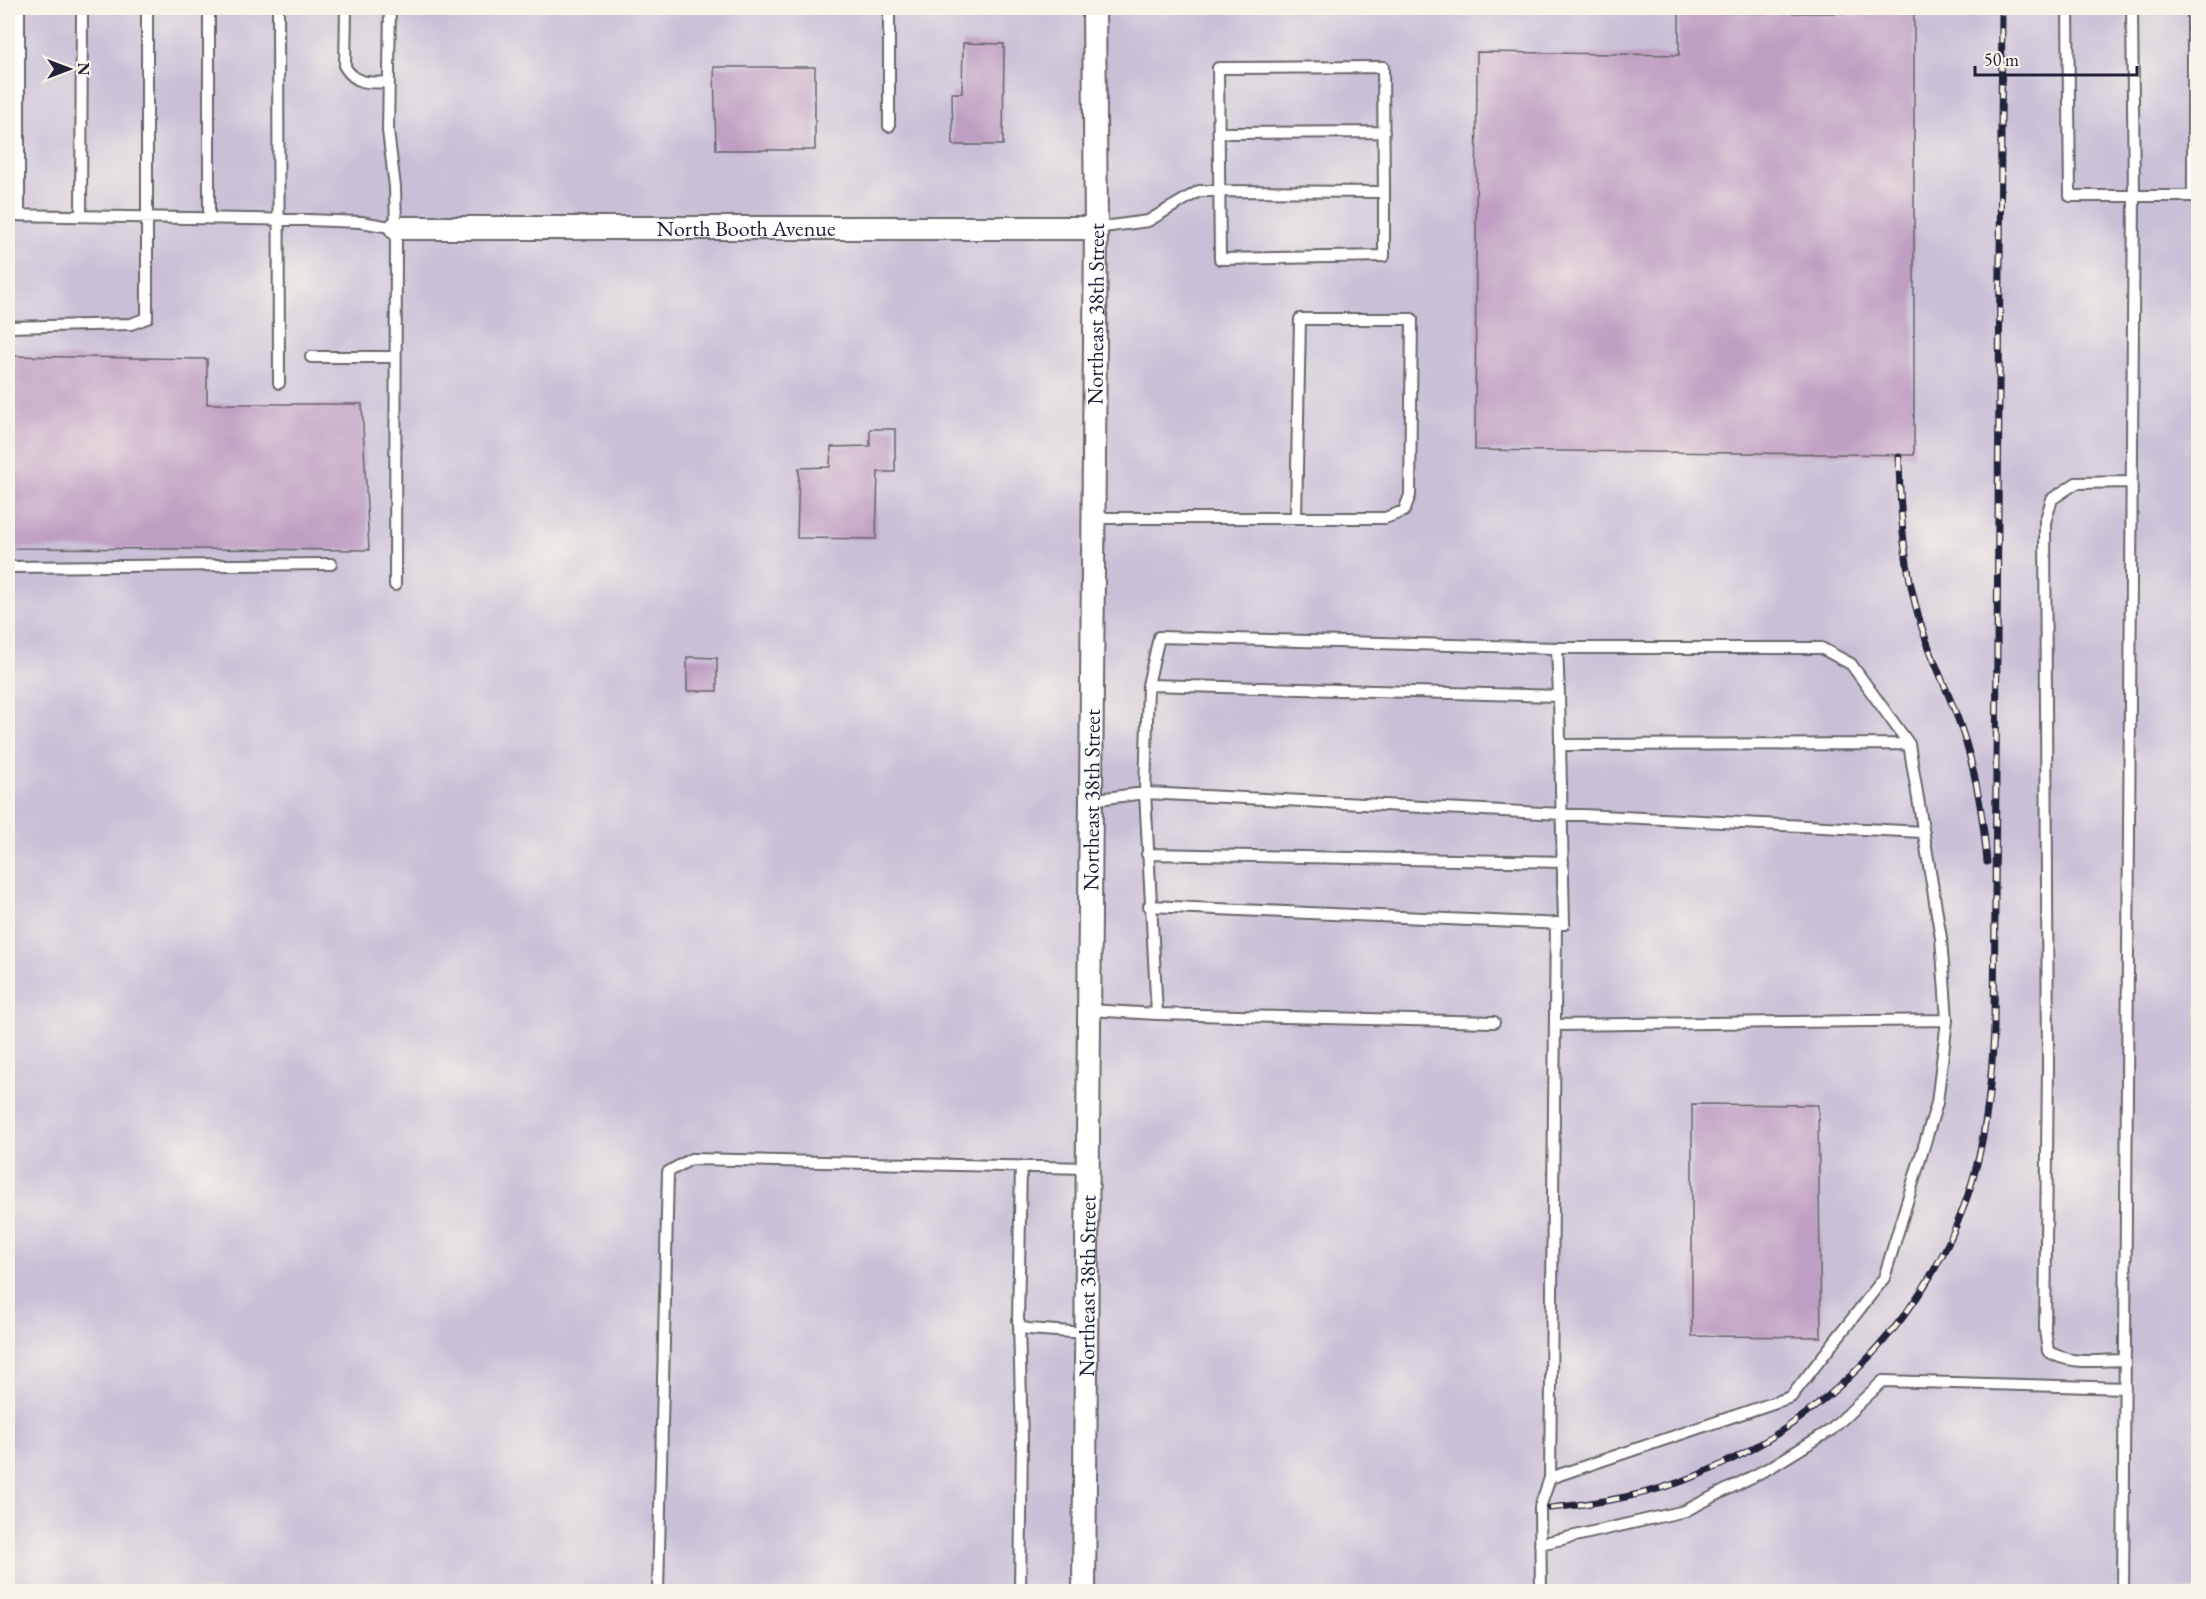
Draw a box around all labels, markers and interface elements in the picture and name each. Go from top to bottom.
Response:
north arrow [39,39,99,99]
scale bar [1975,39,2137,77]
text: 50 m [1984,48,2019,71]
text: N [73,63,94,76]
street label: North Booth Avenue [657,214,836,243]
street label: Northeast 38th Street [1080,223,1111,405]
street label: Northeast 38th Street [1076,709,1106,891]
street label: Northeast 38th Street [1071,1195,1102,1377]

